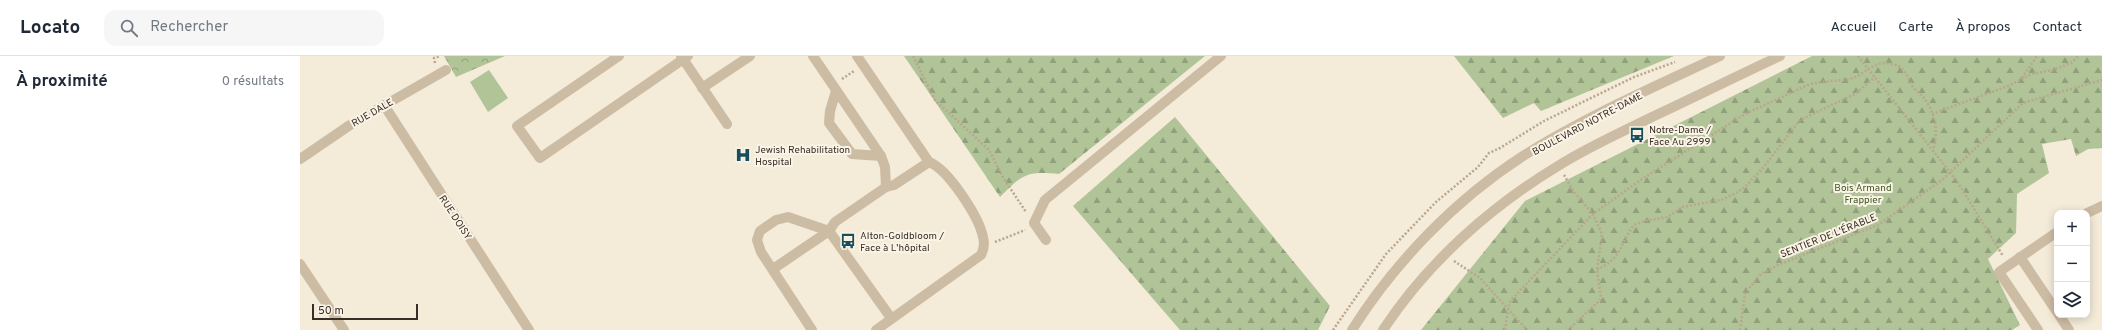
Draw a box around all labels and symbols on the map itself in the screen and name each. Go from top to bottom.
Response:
street label: BOULEVARD NOTRE-DAME [1530,90,1645,159]
street label: RUE DALE [349,96,396,131]
place label: Notre-Dame / Face Au 2999 [1649,124,1711,149]
bus stop icon: Notre-Dame / Face Au 2999 [1628,126,1646,144]
place label: Jewish Rehabilitation Hospital [755,144,850,169]
hospital icon: Jewish Rehabilitation Hospital [734,146,752,164]
park label: Bois Armand Frappier [1834,182,1892,207]
street label: RUE DOISY [435,193,474,243]
street label: SENTIER DE L'ÉRABLE [1779,211,1878,262]
place label: Alton-Goldbloom / Face à L'hôpital [860,230,944,255]
bus stop icon: Alton-Goldbloom / Face à L'hôpital [839,232,857,250]
scale bar [312,302,418,321]

